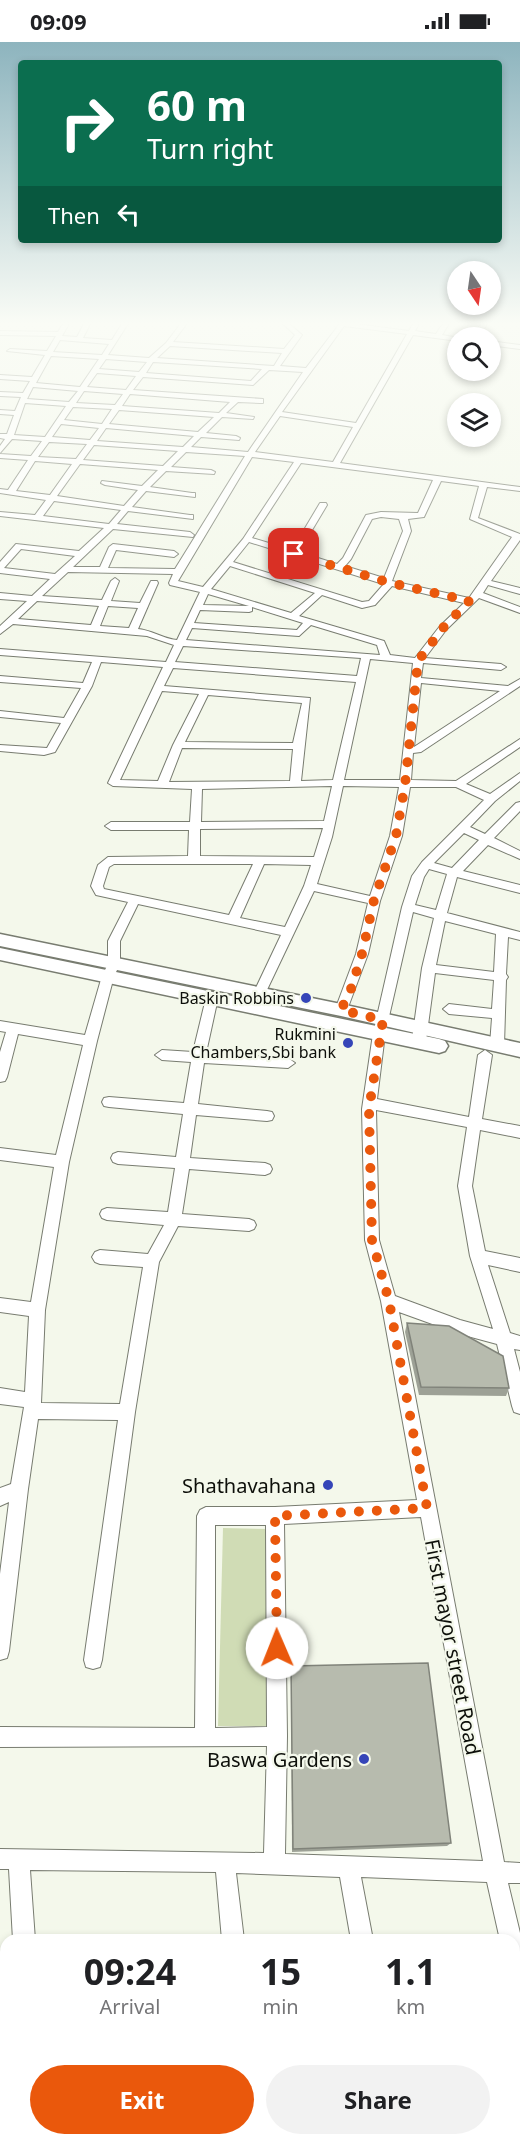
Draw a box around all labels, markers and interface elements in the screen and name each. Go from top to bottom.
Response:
text: 09:09 [30,6,87,36]
text: 60 m [147,76,247,133]
icon: right [48,84,126,162]
text: Turn right [147,130,273,167]
icon: left [112,198,145,231]
text: Then [48,200,100,230]
north arrow [447,261,501,315]
map controls [447,261,501,447]
button: search [447,327,501,381]
button: layers [447,393,501,447]
pin [268,528,319,579]
icon: arrive [277,537,310,570]
place label: Baskin Robbins [179,987,294,1009]
marker: Baskin Robbins [299,991,313,1005]
place label: Rukmini Chambers,Sbi bank [190,1023,336,1063]
marker: Rukmini Chambers,Sbi bank [341,1036,355,1050]
place label: Shathavahana [182,1472,316,1499]
marker: Shathavahana [321,1478,335,1492]
street label: First mayor street Road [419,1537,487,1757]
position arrow [245,1616,309,1680]
place label: Baswa Gardens [207,1746,352,1773]
marker: Baswa Gardens [357,1752,371,1766]
text: 09:24 [84,1947,176,1996]
text: 15 [260,1947,301,1996]
text: 1.1 [385,1947,436,1996]
text: Arrival [99,1993,160,2020]
text: min [262,1993,299,2020]
text: km [396,1993,425,2020]
button: Exit [30,2065,254,2134]
button: Share [266,2065,490,2134]

